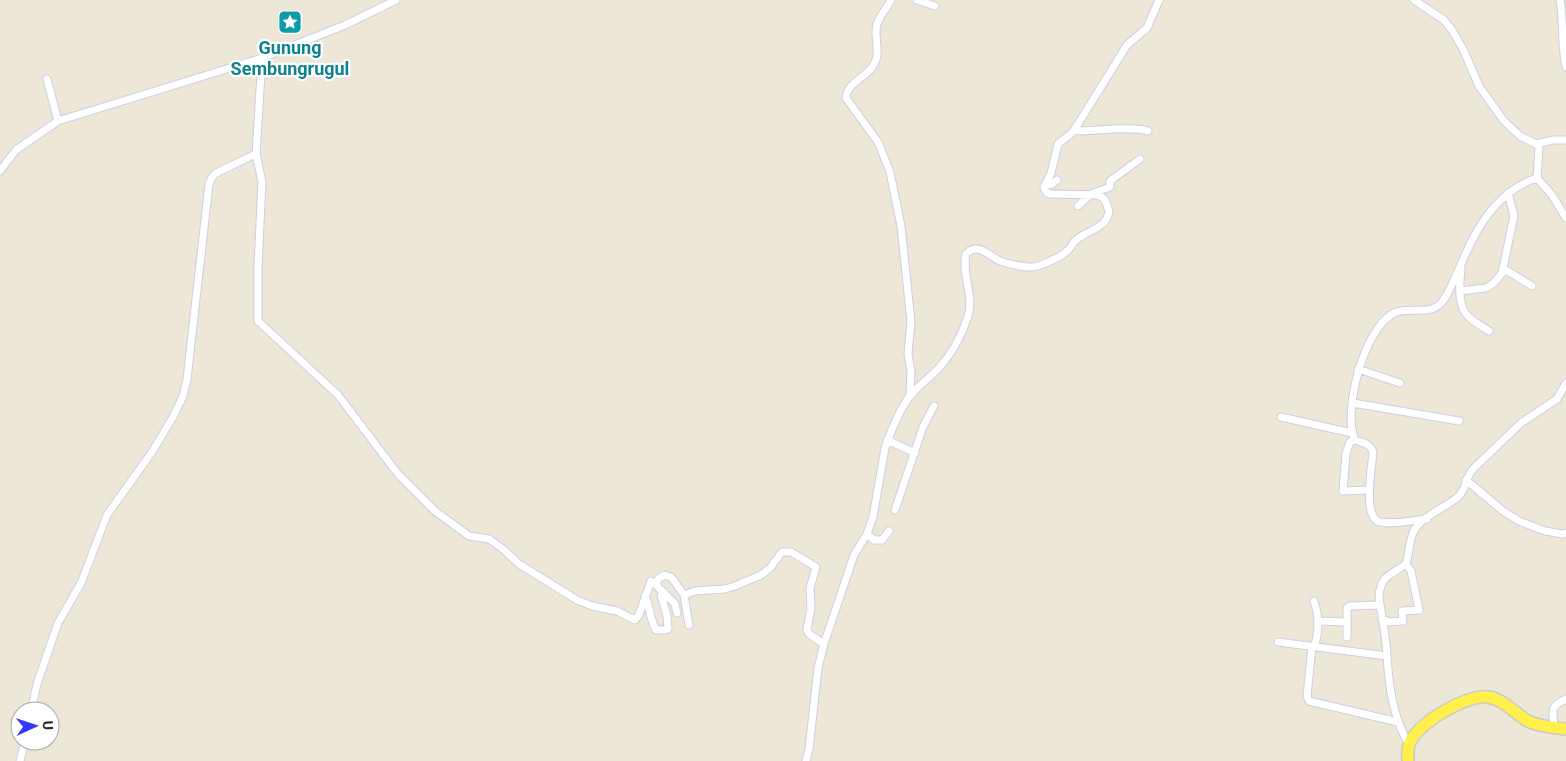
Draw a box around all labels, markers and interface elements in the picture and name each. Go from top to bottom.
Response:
place icon: Gunung Sembungrugul [277,9,303,35]
place label: Gunung Sembungrugul [231,37,349,79]
north arrow [10,701,60,751]
text: U [40,720,56,730]

